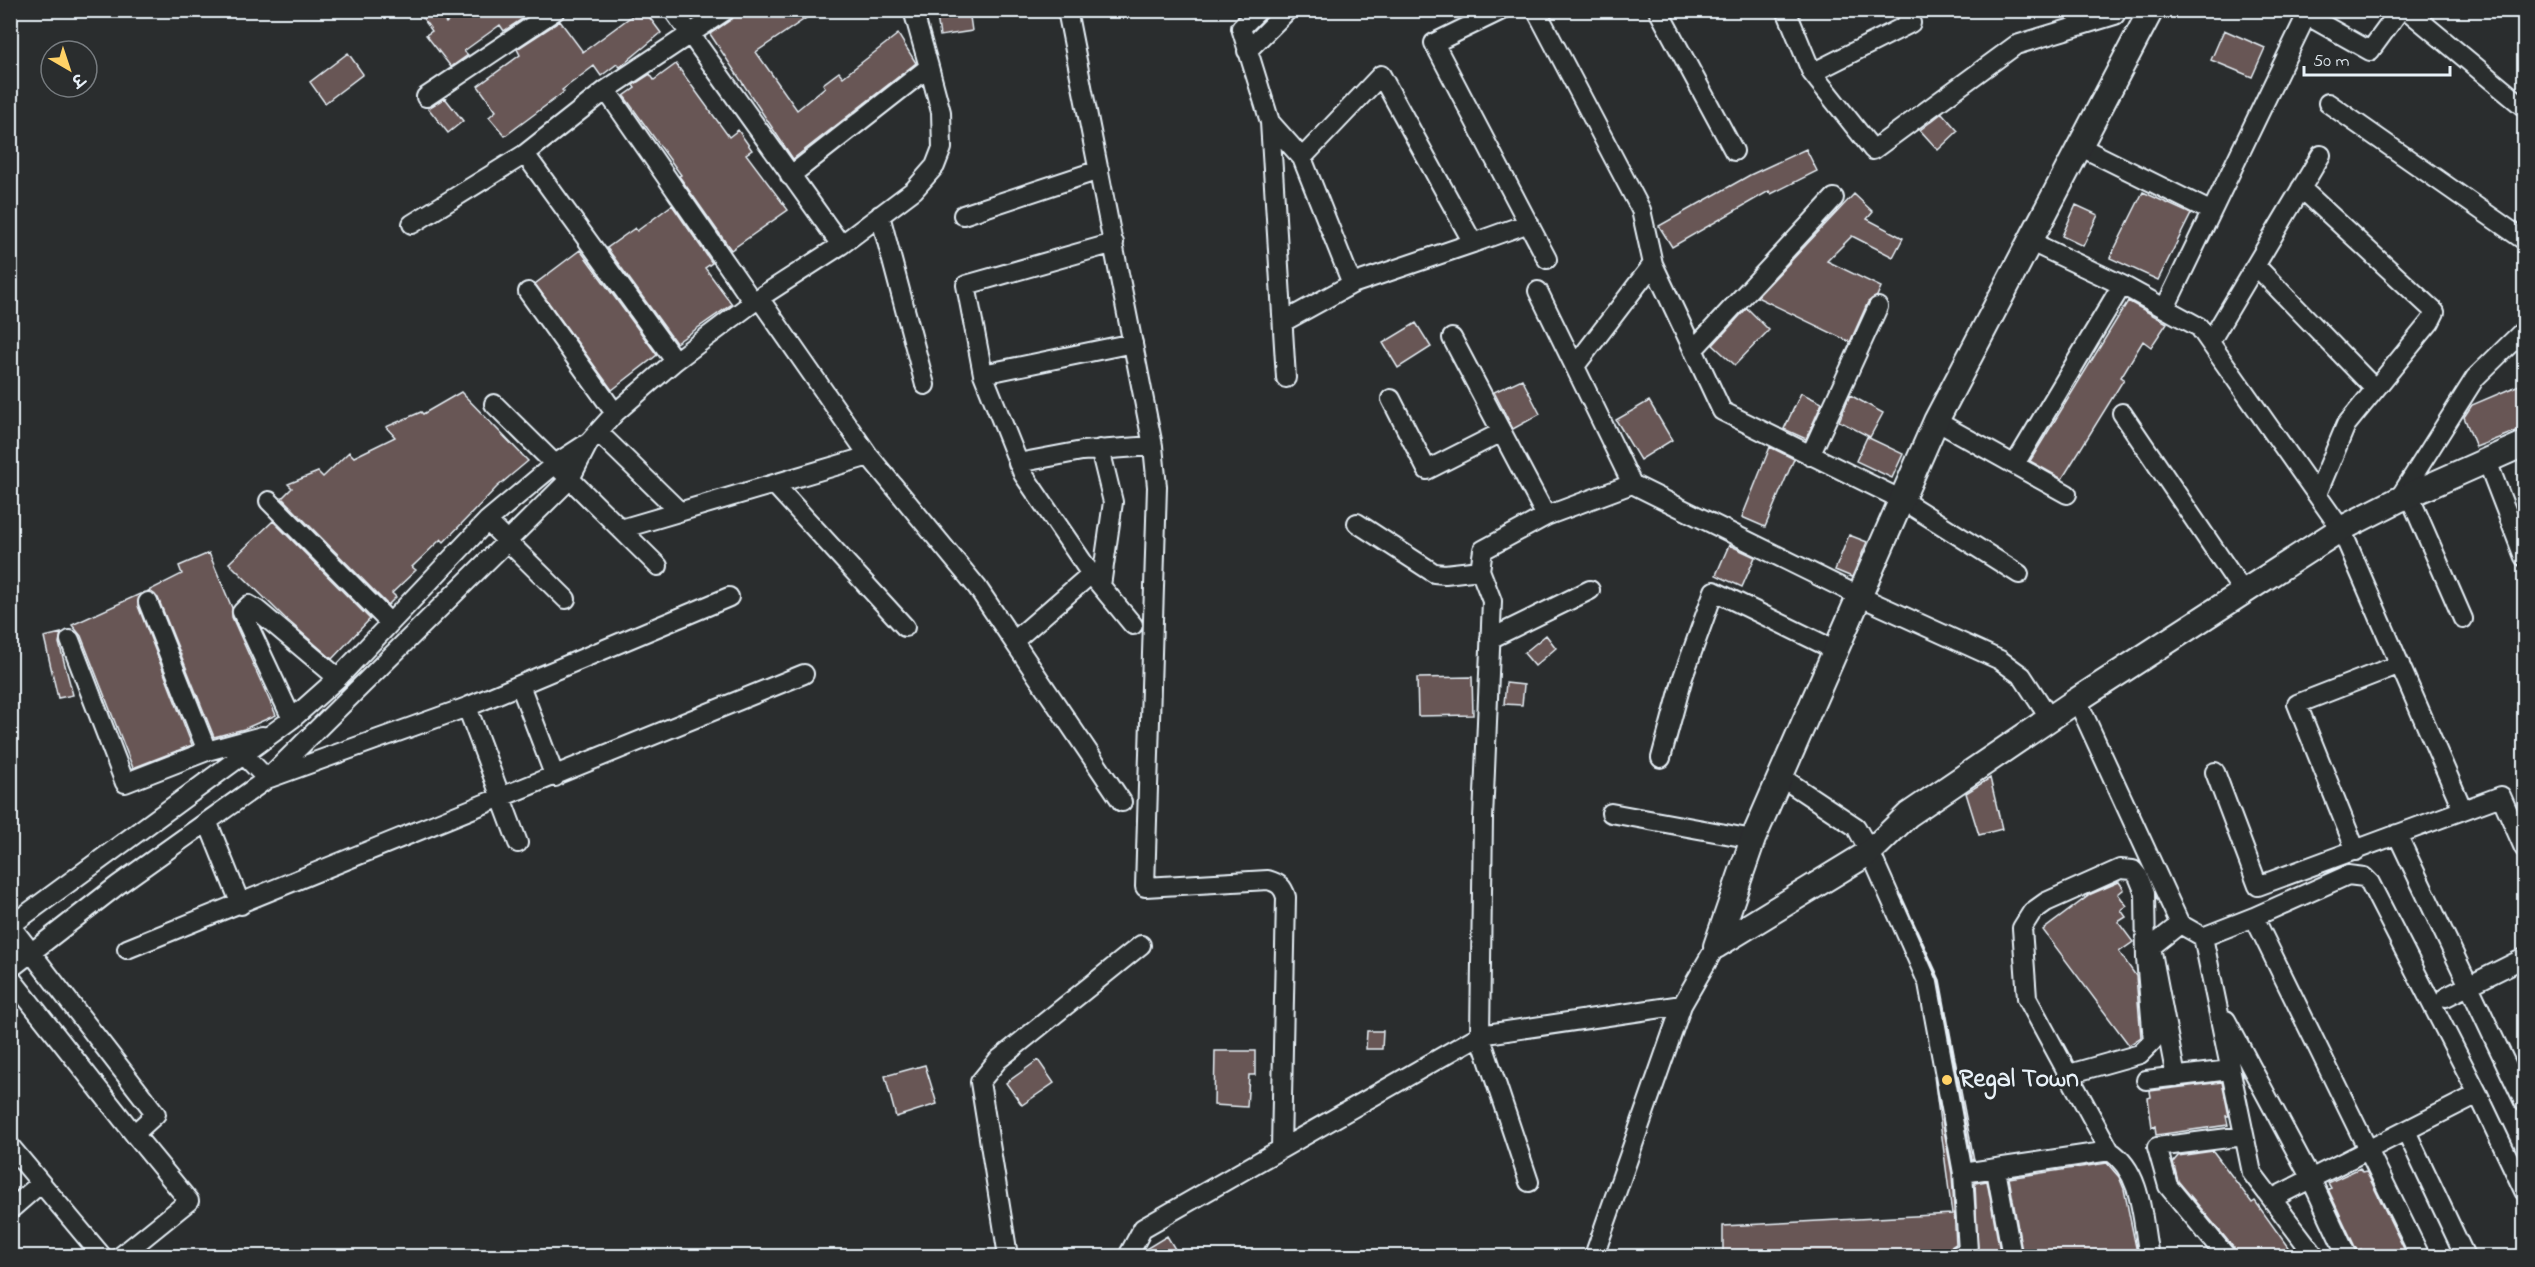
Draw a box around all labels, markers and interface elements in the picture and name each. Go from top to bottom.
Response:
north arrow [39,39,99,99]
scale bar [2304,39,2450,77]
text: 50 m [2313,49,2350,75]
text: उ [64,65,90,93]
place label: Regal Town [1959,1061,2079,1100]
marker: Regal Town [1940,1073,1954,1087]

